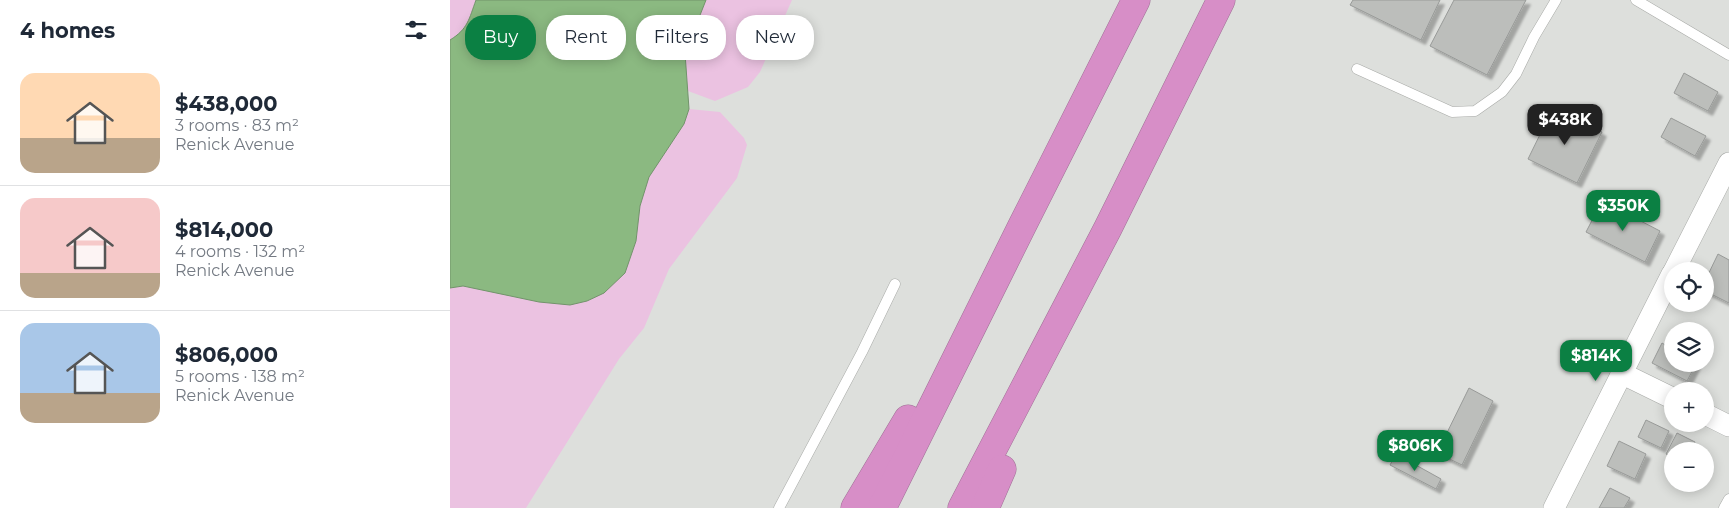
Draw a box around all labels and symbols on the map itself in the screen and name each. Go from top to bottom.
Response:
pin: $438K [1530,104,1600,146]
pin: $350K [1588,190,1658,232]
pin: $814K [1561,340,1631,382]
pin: $806K [1380,430,1450,472]

